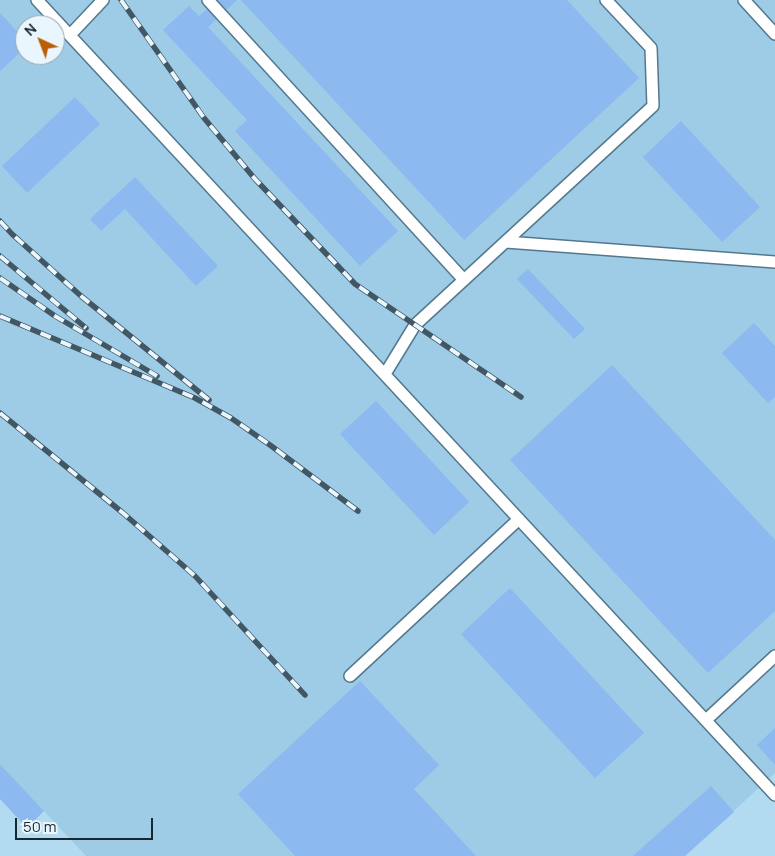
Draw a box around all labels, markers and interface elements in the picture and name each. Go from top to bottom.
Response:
north arrow [15,15,65,65]
text: N [20,19,40,40]
scale bar [18,808,155,840]
text: 50 m [23,816,57,837]

